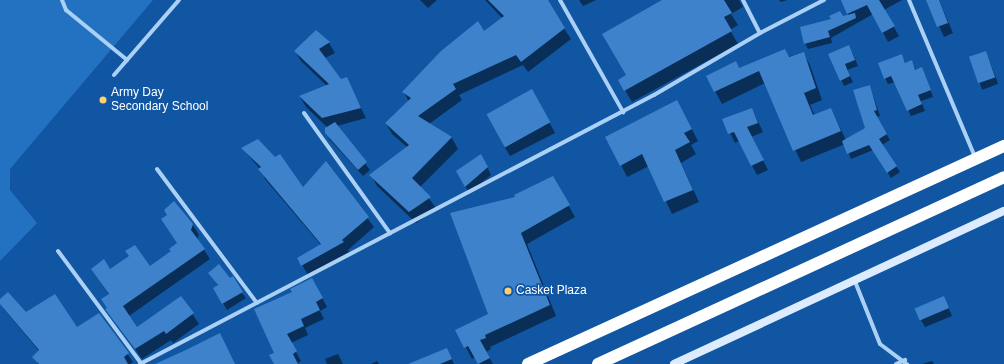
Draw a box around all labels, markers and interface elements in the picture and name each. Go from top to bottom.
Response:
place label: Army Day Secondary School [111,86,208,114]
marker: Army Day Secondary School [98,95,108,105]
place label: Casket Plaza [516,284,587,298]
marker: Casket Plaza [503,286,513,296]

